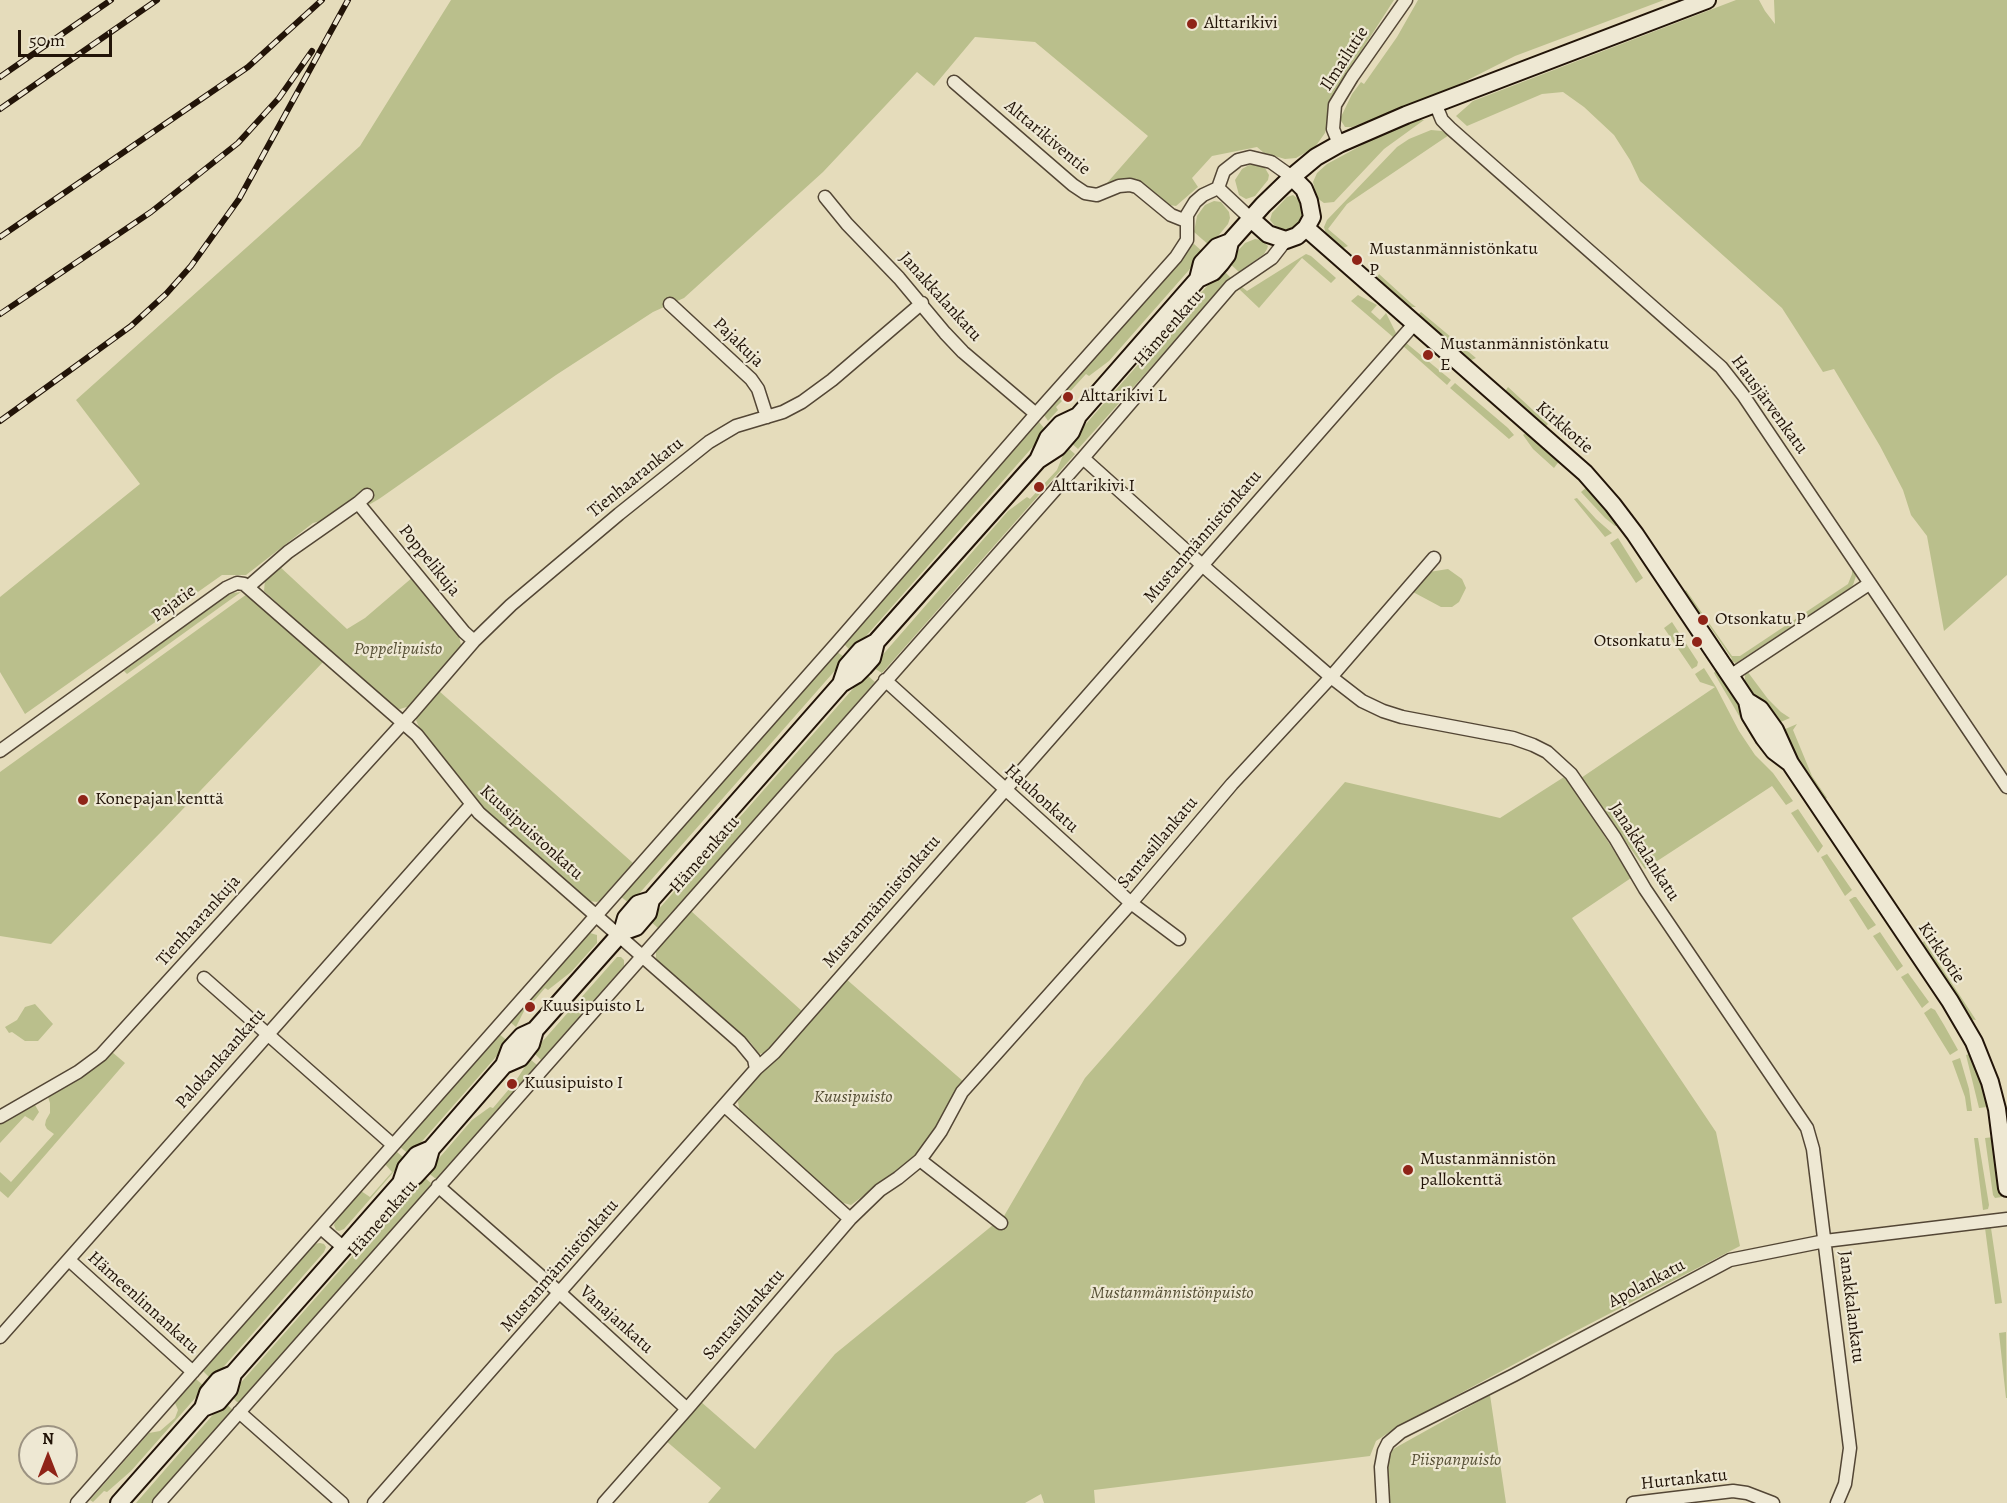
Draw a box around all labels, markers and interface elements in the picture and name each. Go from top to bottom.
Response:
place label: Alttarikivi [1204,13,1278,35]
marker: Alttarikivi [1185,17,1199,31]
scale bar [21,18,116,56]
street label: Ilmailutie [1316,23,1374,95]
text: 50 m [29,28,65,52]
street label: Alttarikiventie [1000,96,1094,180]
place label: Mustanmännistönkatu P [1369,239,1538,282]
street label: Janakkalankatu [894,248,986,346]
marker: Mustanmännistönkatu P [1350,253,1364,267]
street label: Hämeenkatu [1130,286,1208,372]
street label: Pajakuja [708,314,768,372]
place label: Mustanmännistönkatu E [1440,334,1609,376]
marker: Mustanmännistönkatu E [1421,348,1435,362]
street label: Hausjärvenkatu [1726,351,1812,459]
place label: Alttarikivi L [1080,386,1167,408]
marker: Alttarikivi L [1061,390,1075,404]
street label: Kirkkotie [1531,397,1597,459]
street label: Tienhaarankatu [584,433,688,523]
street label: Mustanmännistönkatu [1139,466,1267,608]
place label: Alttarikivi I [1051,476,1135,498]
marker: Alttarikivi I [1032,480,1046,494]
street label: Poppelikuja [393,521,465,601]
street label: Pajatie [147,581,201,627]
place label: Otsonkatu P [1715,609,1806,631]
marker: Otsonkatu P [1696,613,1710,627]
place label: Otsonkatu E [1594,631,1685,653]
marker: Otsonkatu E [1690,635,1704,649]
park label: Poppelipuisto [354,639,442,661]
street label: Hauhonkatu [999,760,1083,838]
street label: Kuusipuistonkatu [475,781,587,885]
place label: Konepajan kenttä [95,789,224,811]
street label: Santasillankatu [1113,792,1203,894]
marker: Konepajan kenttä [76,793,90,807]
street label: Janakkalankatu [1604,799,1684,905]
street label: Hämeenkatu [666,812,744,898]
street label: Mustanmännistönkatu [818,831,946,973]
street label: Tienhaarankuja [152,871,246,971]
street label: Kirkkotie [1913,918,1969,988]
place label: Kuusipuisto L [542,996,644,1018]
marker: Kuusipuisto L [523,1000,537,1014]
street label: Palokankaankatu [172,1004,270,1114]
place label: Kuusipuisto I [524,1073,623,1095]
marker: Kuusipuisto I [505,1077,519,1091]
park label: Kuusipuisto [813,1087,893,1109]
place label: Mustanmännistön pallokenttä [1420,1149,1556,1192]
marker: Mustanmännistön pallokenttä [1401,1163,1415,1177]
street label: Hämeenkatu [344,1176,422,1262]
street label: Mustanmännistönkatu [496,1195,624,1337]
street label: Hämeenlinnankatu [83,1247,203,1359]
street label: Janakkalankatu [1833,1250,1869,1364]
street label: Apolankatu [1605,1255,1689,1313]
street label: Santasillankatu [699,1265,789,1365]
street label: Vanajankatu [575,1281,657,1359]
park label: Mustanmännistönpuisto [1090,1283,1254,1305]
north arrow [18,1425,78,1485]
text: N [42,1428,54,1450]
park label: Piispanpuisto [1411,1450,1501,1472]
street label: Hurtankatu [1640,1465,1728,1495]

